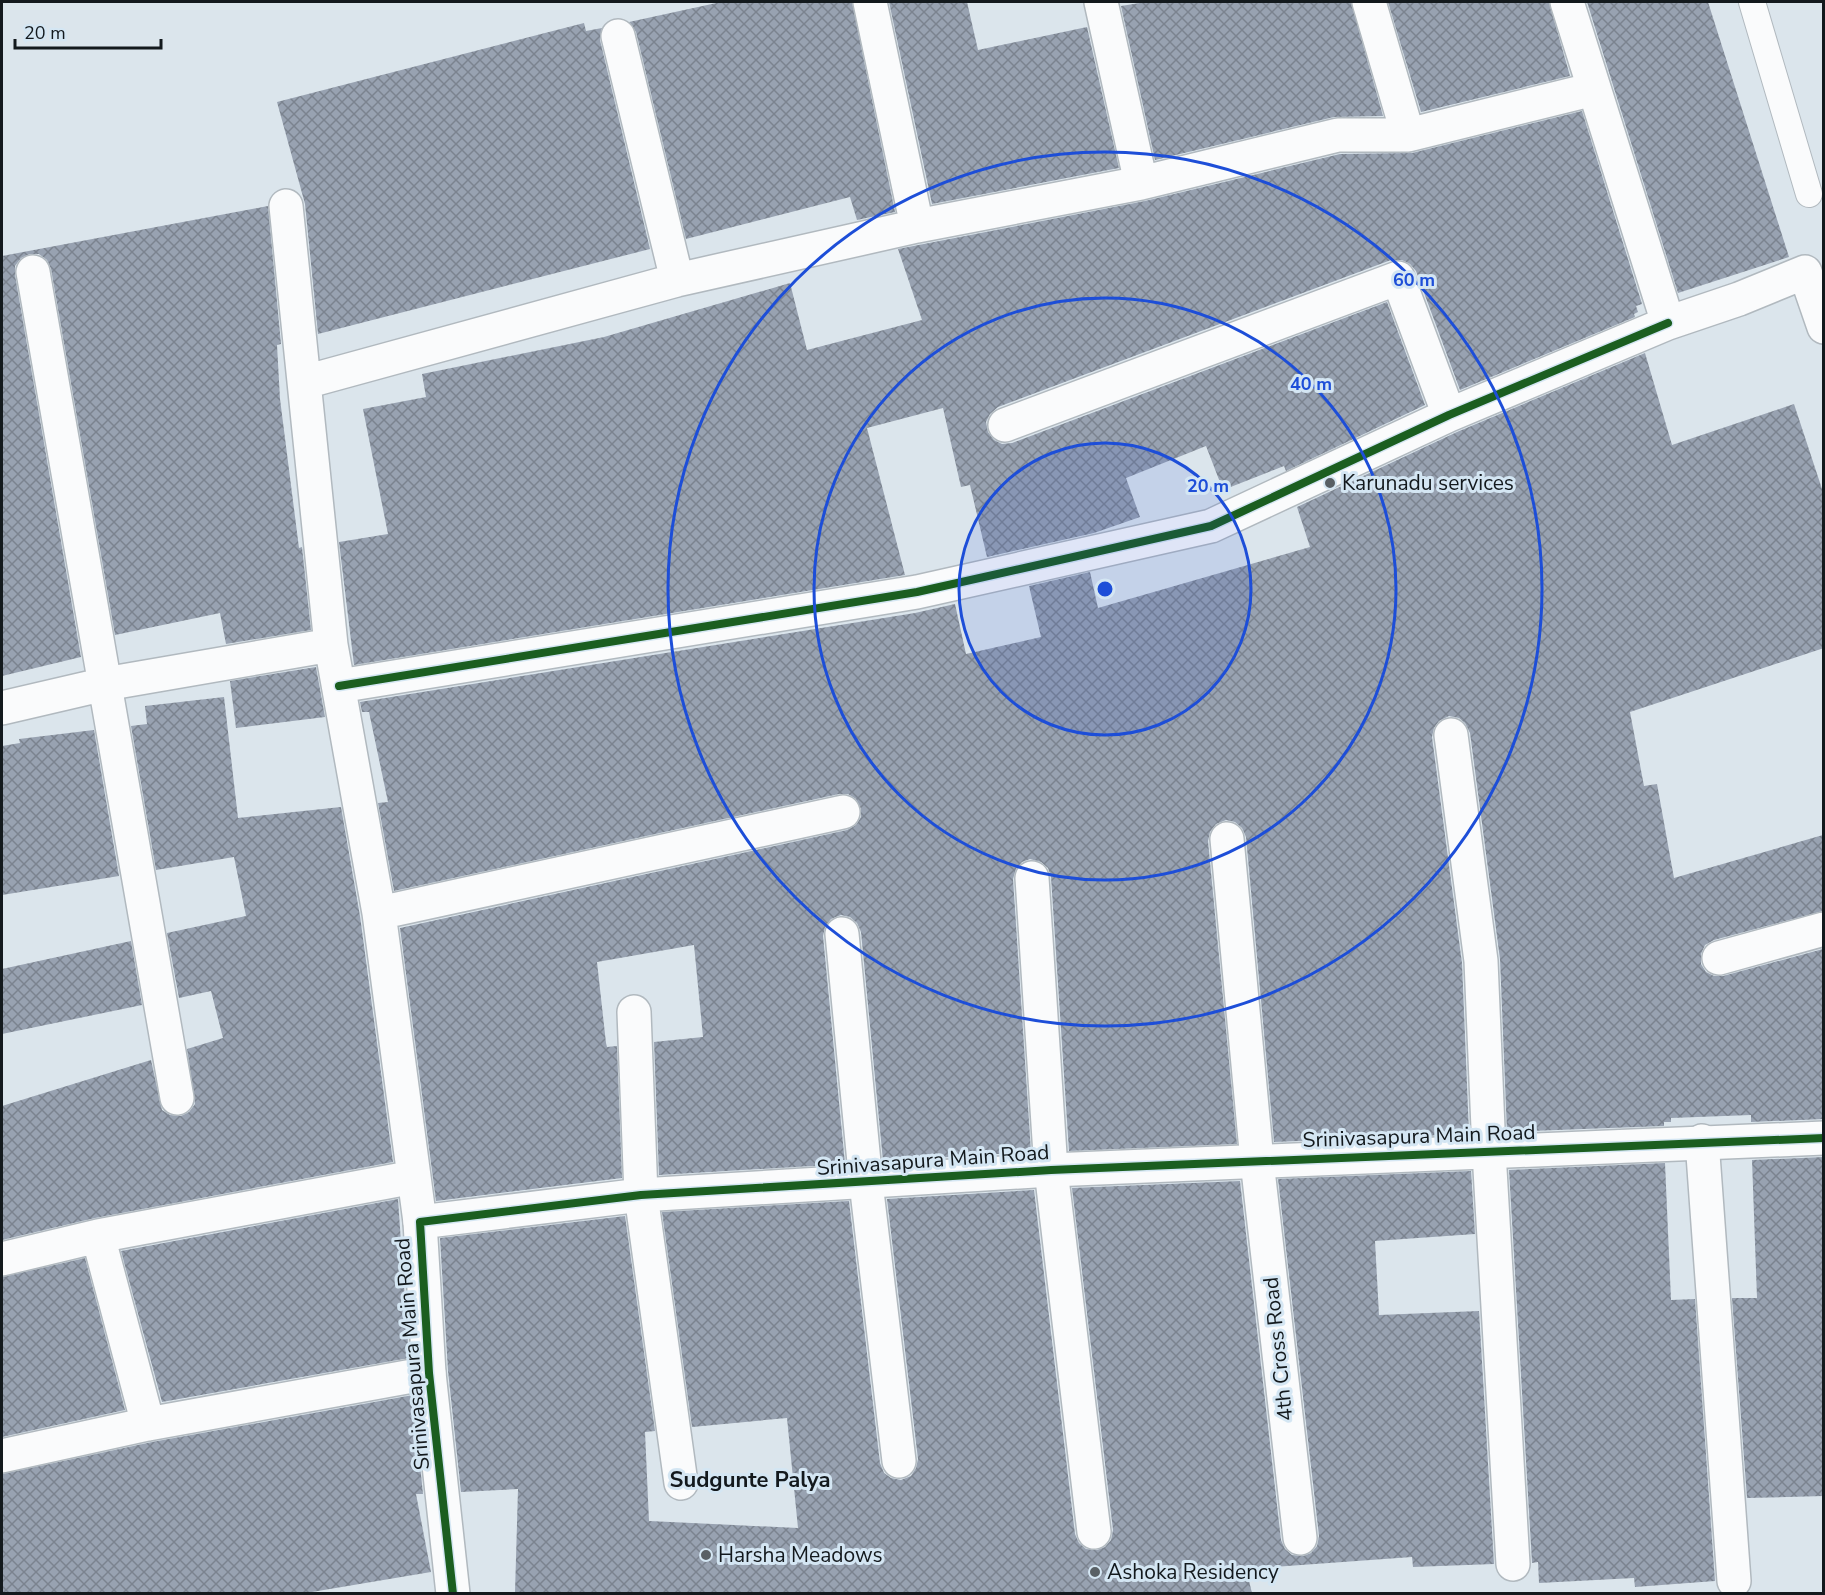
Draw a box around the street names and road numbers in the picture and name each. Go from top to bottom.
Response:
street label: Srinivasapura Main Road [1302,1118,1536,1154]
street label: Srinivasapura Main Road [816,1138,1050,1182]
street label: Srinivasapura Main Road [388,1237,436,1471]
street label: 4th Cross Road [1257,1275,1299,1423]

